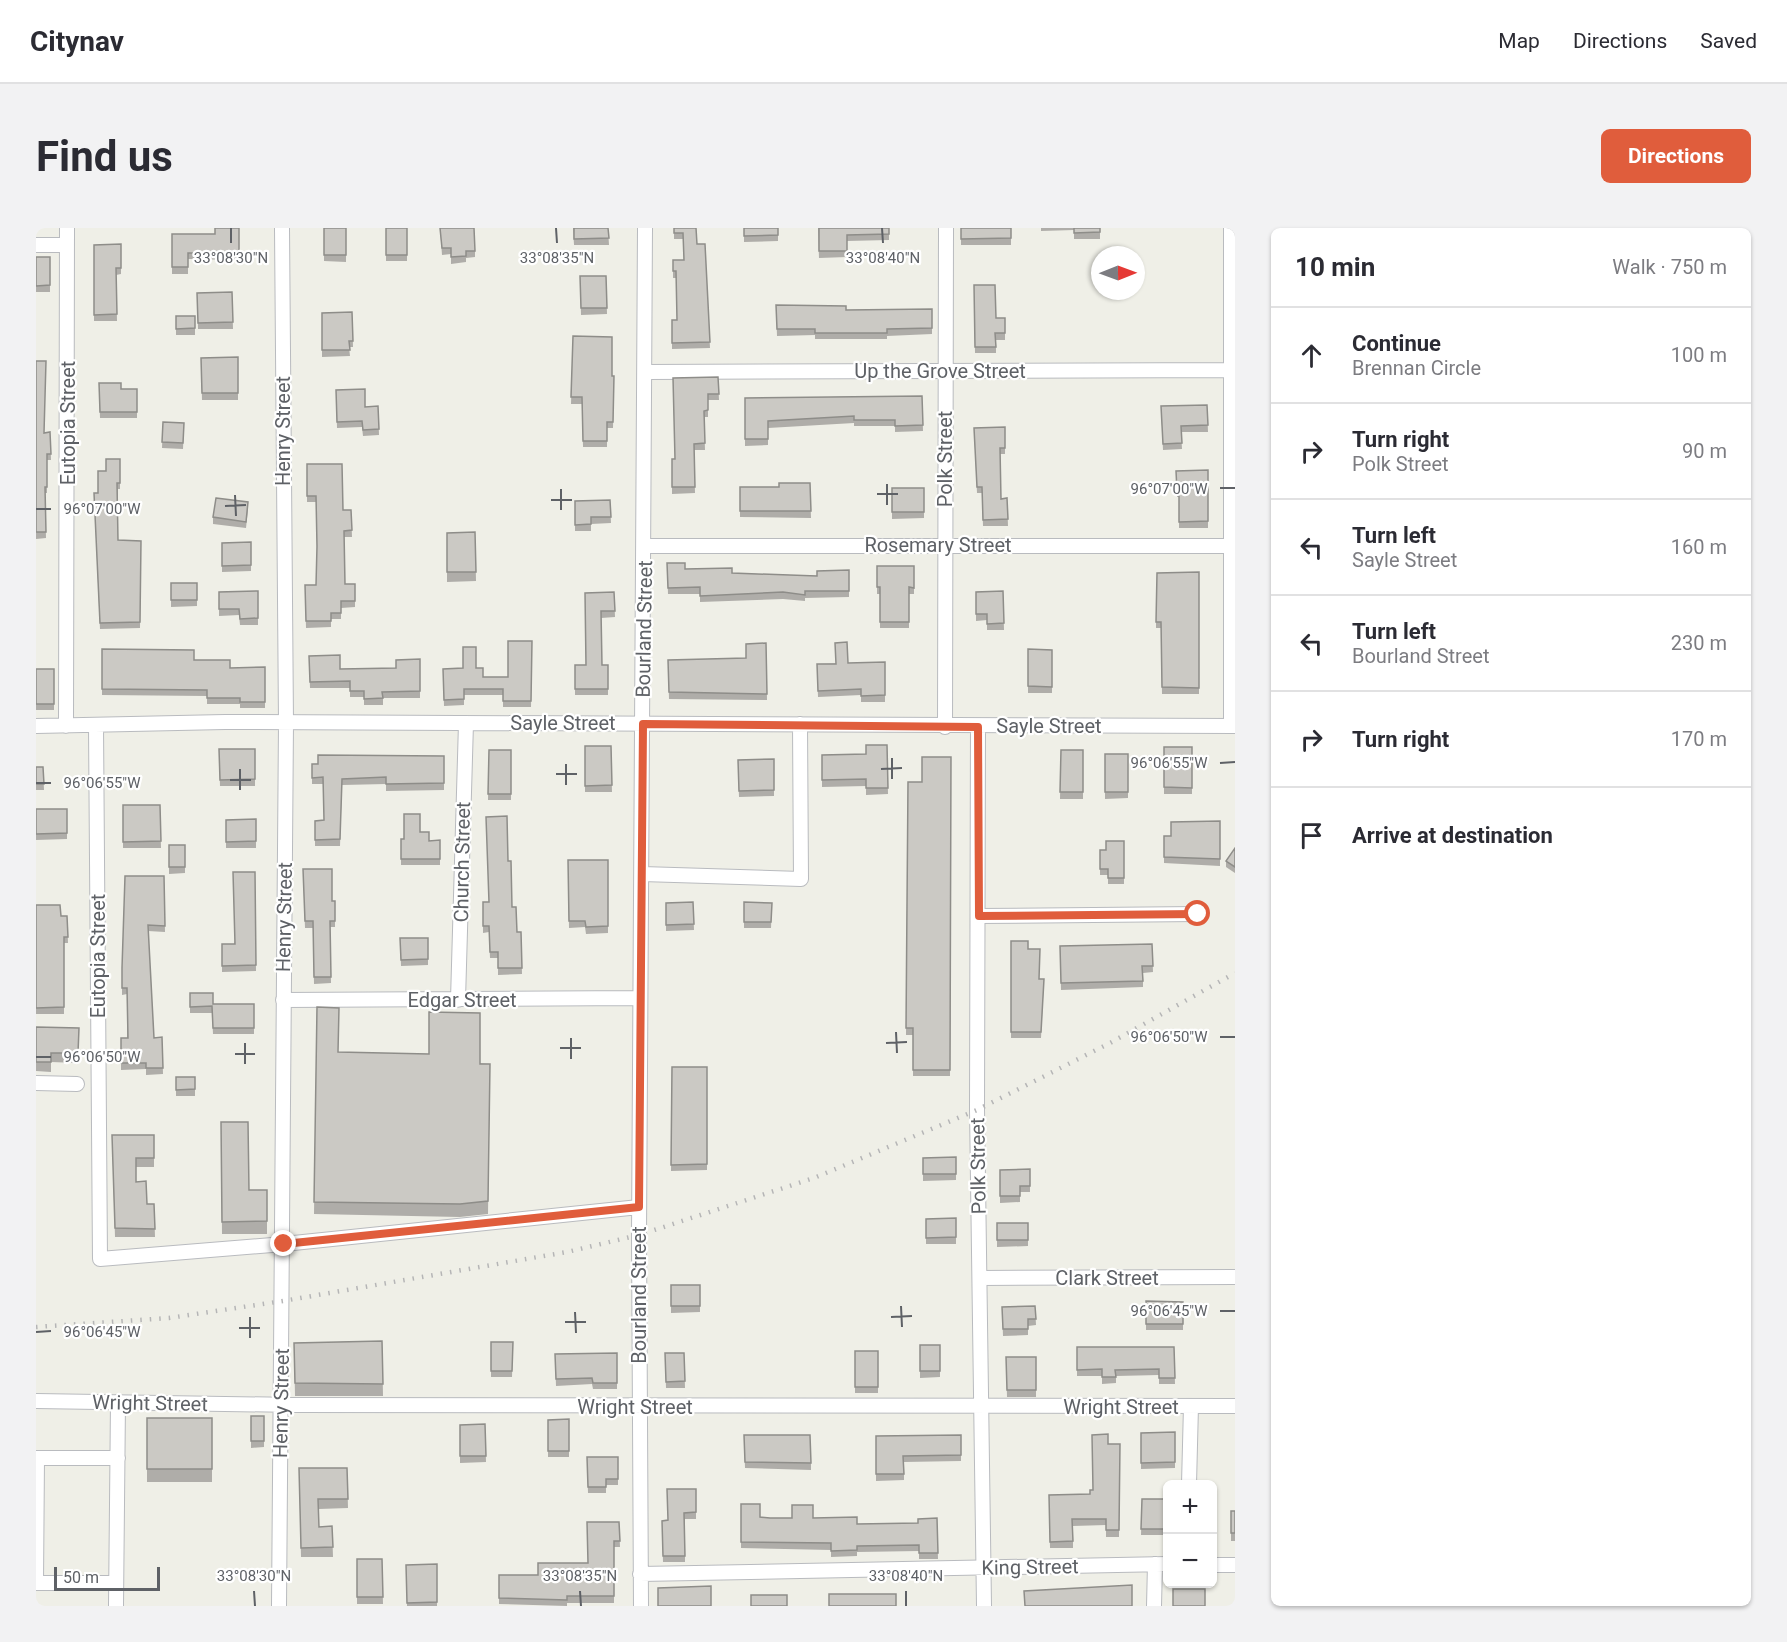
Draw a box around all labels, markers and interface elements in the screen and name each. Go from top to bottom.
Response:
text: Citynav [30,25,124,58]
text: Map [1498,29,1540,53]
text: Directions [1573,29,1667,53]
text: Saved [1700,29,1757,53]
button: Directions [1601,129,1751,183]
text: Find us [36,132,173,181]
north arrow [1091,246,1145,300]
text: 33°08'30"N [194,249,268,267]
text: 33°08'35"N [520,249,594,267]
text: 33°08'40"N [846,249,920,267]
text: 10 min [1295,252,1375,282]
text: Walk · 750 m [1612,255,1727,279]
text: Continue [1352,331,1441,356]
icon: ahead [1295,339,1328,372]
text: 100 m [1671,343,1727,367]
text: Brennan Circle [1352,356,1481,380]
street label: Up the Grove Street [854,359,1026,383]
street label: Eutopia Street [56,361,80,485]
street label: Henry Street [271,376,295,486]
street label: Polk Street [933,411,957,507]
text: Turn right [1352,427,1449,452]
icon: right [1295,435,1328,468]
text: 90 m [1682,439,1727,463]
text: Polk Street [1352,452,1449,476]
text: 96°07'00"W [1131,480,1207,498]
text: 96°07'00"W [64,500,140,518]
text: Turn left [1352,523,1436,548]
icon: left [1295,531,1328,564]
street label: Rosemary Street [864,533,1012,557]
text: 160 m [1671,535,1727,559]
text: Sayle Street [1352,548,1457,572]
street label: Bourland Street [631,560,657,698]
text: Turn left [1352,619,1436,644]
icon: left [1295,627,1328,660]
text: 230 m [1671,631,1727,655]
text: Bourland Street [1352,644,1489,668]
street label: Sayle Street [510,711,616,735]
street label: Sayle Street [996,714,1102,738]
icon: right [1295,723,1328,756]
text: Turn right [1352,727,1449,752]
text: 170 m [1671,727,1727,751]
text: 96°06'55"W [1131,754,1207,772]
text: 96°06'55"W [64,774,140,792]
street label: Church Street [449,801,475,923]
icon: arrive [1295,819,1328,852]
text: Arrive at destination [1352,823,1553,848]
street label: Henry Street [271,862,297,972]
street label: Eutopia Street [86,894,110,1018]
route start [1184,900,1210,926]
street label: Edgar Street [407,988,517,1012]
text: 96°06'50"W [1131,1028,1207,1046]
text: 96°06'50"W [64,1048,140,1066]
street label: Polk Street [965,1117,991,1215]
street label: Bourland Street [627,1226,651,1364]
route end [270,1230,296,1256]
street label: Clark Street [1055,1266,1159,1290]
text: 96°06'45"W [1131,1302,1207,1320]
text: 96°06'45"W [64,1323,140,1341]
street label: Henry Street [268,1348,294,1458]
street label: Wright Street [92,1390,208,1416]
street label: Wright Street [577,1395,693,1419]
street label: Wright Street [1063,1395,1179,1419]
map controls [1163,1480,1217,1588]
button: + [1163,1480,1217,1534]
button: − [1163,1534,1217,1588]
street label: King Street [981,1554,1079,1580]
scale bar [54,1564,160,1592]
text: 33°08'30"N [217,1567,291,1585]
text: 33°08'35"N [543,1567,617,1585]
text: 33°08'40"N [869,1567,943,1585]
text: 50 m [63,1568,99,1587]

